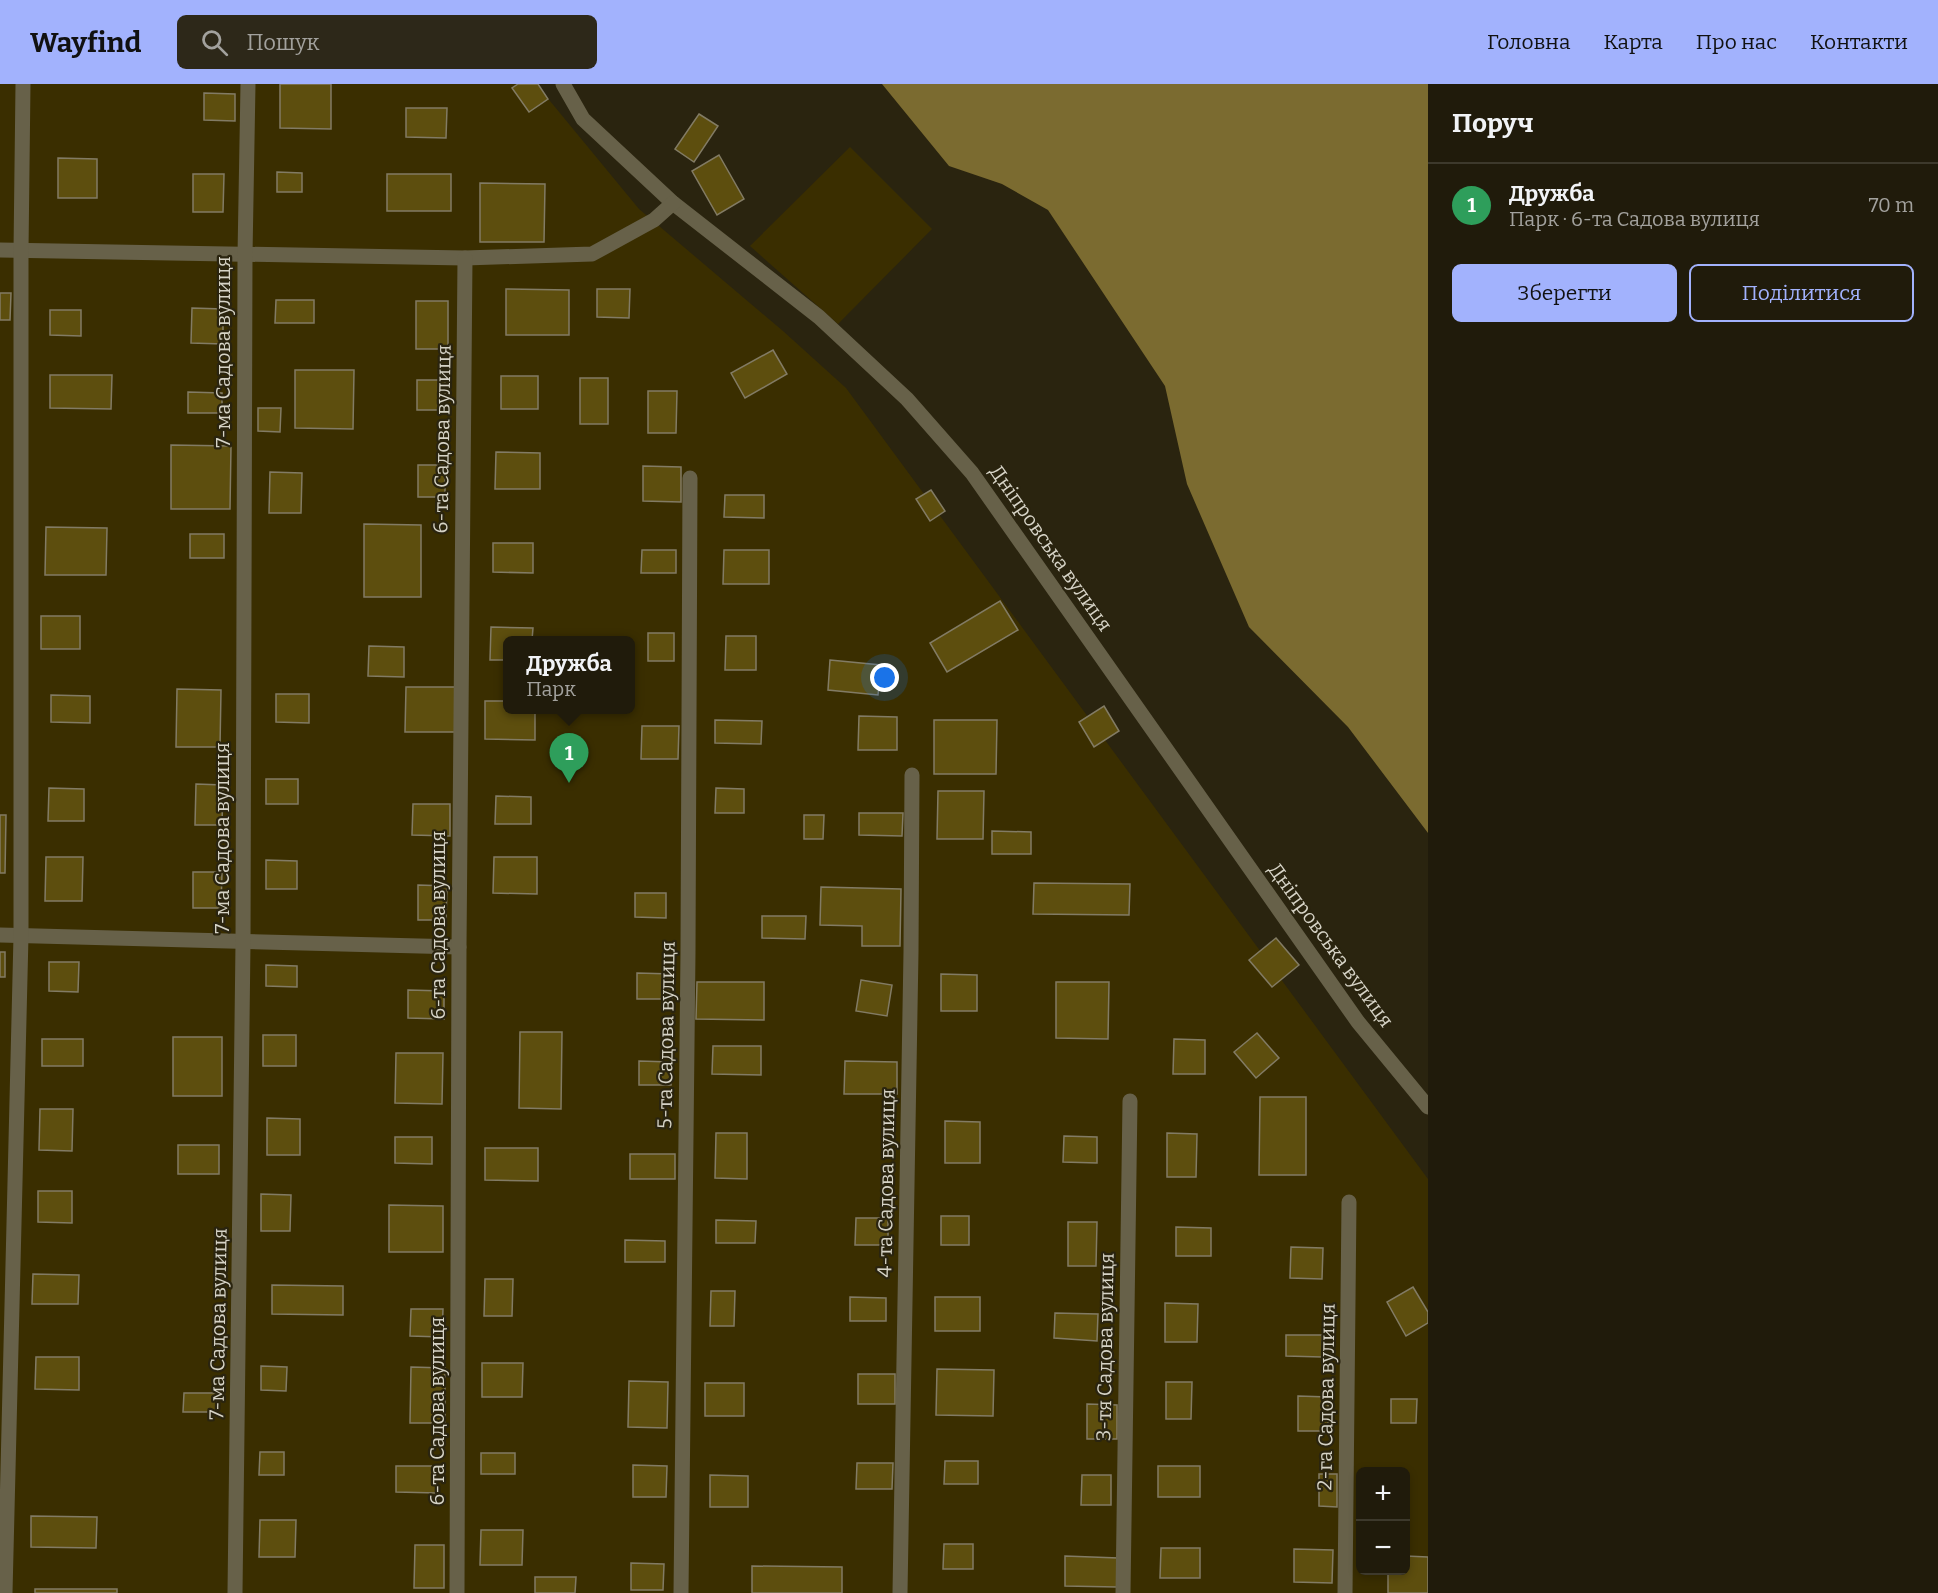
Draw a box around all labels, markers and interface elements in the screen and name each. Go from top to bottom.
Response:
search box [177,15,597,69]
text: Wayfind [30,26,141,59]
icon: search [198,26,231,59]
text: Пошук [246,29,320,56]
text: Головна [1487,29,1571,55]
text: Карта [1604,29,1663,55]
text: Про нас [1696,29,1777,55]
text: Контакти [1810,29,1908,55]
text: Поруч [1452,108,1534,139]
text: Дружба [1509,180,1595,207]
text: 1 [1467,193,1476,217]
text: 70 m [1868,193,1914,217]
text: Парк · 6-та Садова вулиця [1509,207,1760,231]
street label: 7-ма Садова вулиця [211,256,235,448]
button: Зберегти [1452,264,1677,322]
button: Поділитися [1689,264,1914,322]
street label: 6-та Садова вулиця [428,344,456,534]
street label: Дніпровська вулиця [985,460,1117,636]
popup [503,636,635,714]
text: Дружба [526,650,612,677]
your location [870,663,899,692]
text: Парк [526,677,576,701]
pin: 1 [550,734,588,783]
street label: 7-ма Садова вулиця [210,742,234,934]
street label: 6-та Садова вулиця [426,831,450,1019]
street label: Дніпровська вулиця [1263,858,1399,1032]
street label: 5-та Садова вулиця [652,941,680,1129]
street label: 4-та Садова вулиця [872,1088,900,1278]
street label: 7-ма Садова вулиця [204,1228,232,1420]
street label: 3-тя Садова вулиця [1091,1253,1119,1441]
street label: 2-га Садова вулиця [1312,1303,1340,1491]
street label: 6-та Садова вулиця [425,1317,449,1505]
map controls [1356,1467,1410,1575]
button: + [1356,1467,1410,1521]
button: − [1356,1521,1410,1575]

